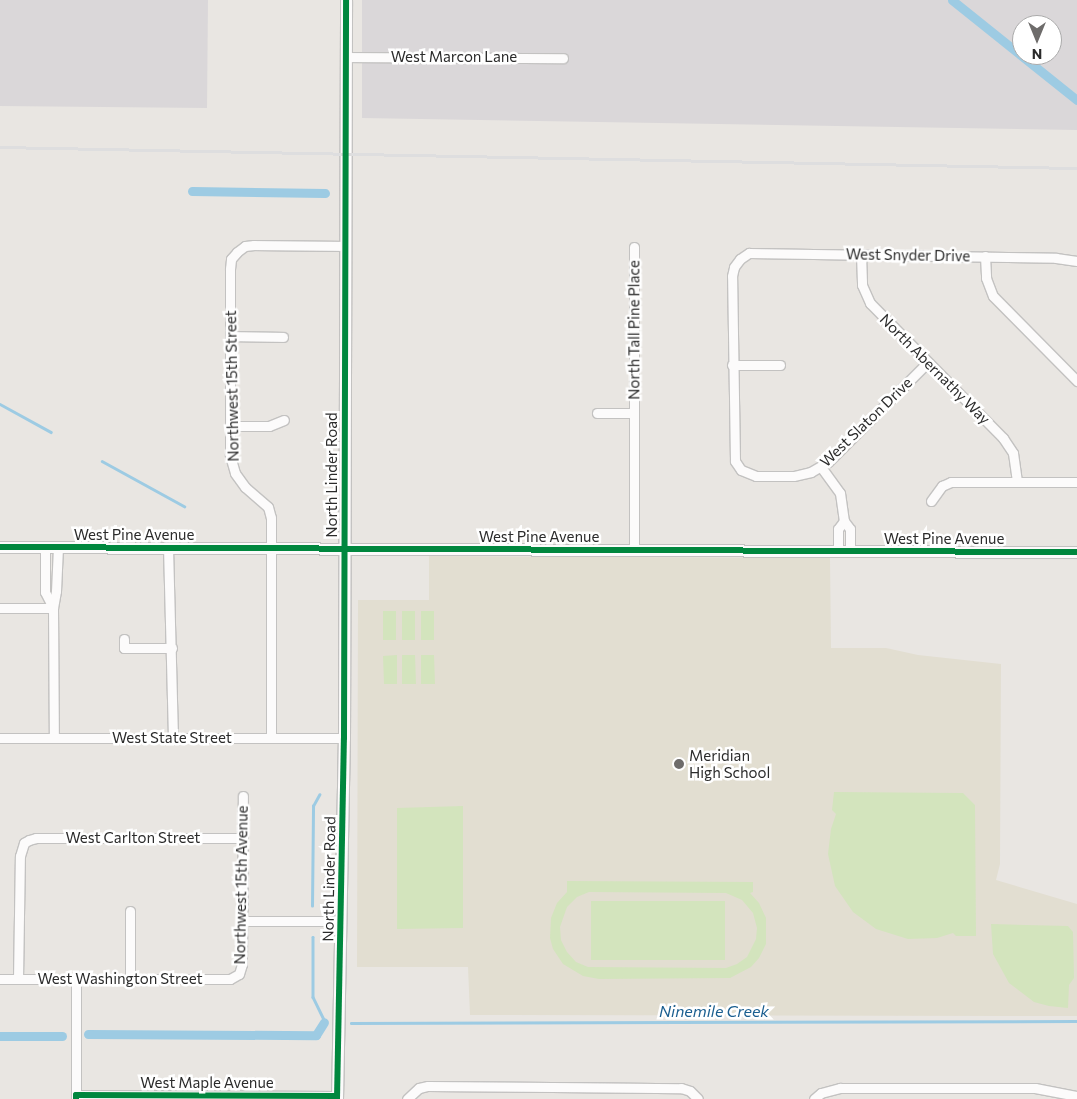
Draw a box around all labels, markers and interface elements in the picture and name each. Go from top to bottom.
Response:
north arrow [1012,15,1062,65]
text: N [1032,46,1042,63]
street label: West Marcon Lane [391,48,517,66]
street label: West Snyder Drive [846,245,970,265]
street label: North Tall Pine Place [625,260,643,400]
street label: Northwest 15th Street [222,310,242,462]
street label: North Abernathy Way [876,310,994,428]
street label: West Slaton Drive [816,373,916,471]
street label: North Linder Road [323,412,341,538]
street label: West Pine Avenue [74,526,194,544]
street label: West Pine Avenue [479,528,599,546]
street label: West Pine Avenue [884,530,1004,548]
street label: West State Street [112,729,232,747]
place label: Meridian High School [689,746,770,781]
marker: Meridian High School [673,758,685,770]
street label: Northwest 15th Avenue [231,805,251,965]
street label: North Linder Road [319,816,339,942]
street label: West Carlton Street [66,829,200,847]
street label: West Washington Street [37,970,203,988]
water label: Ninemile Creek [659,1001,769,1021]
street label: West Maple Avenue [140,1074,274,1092]

